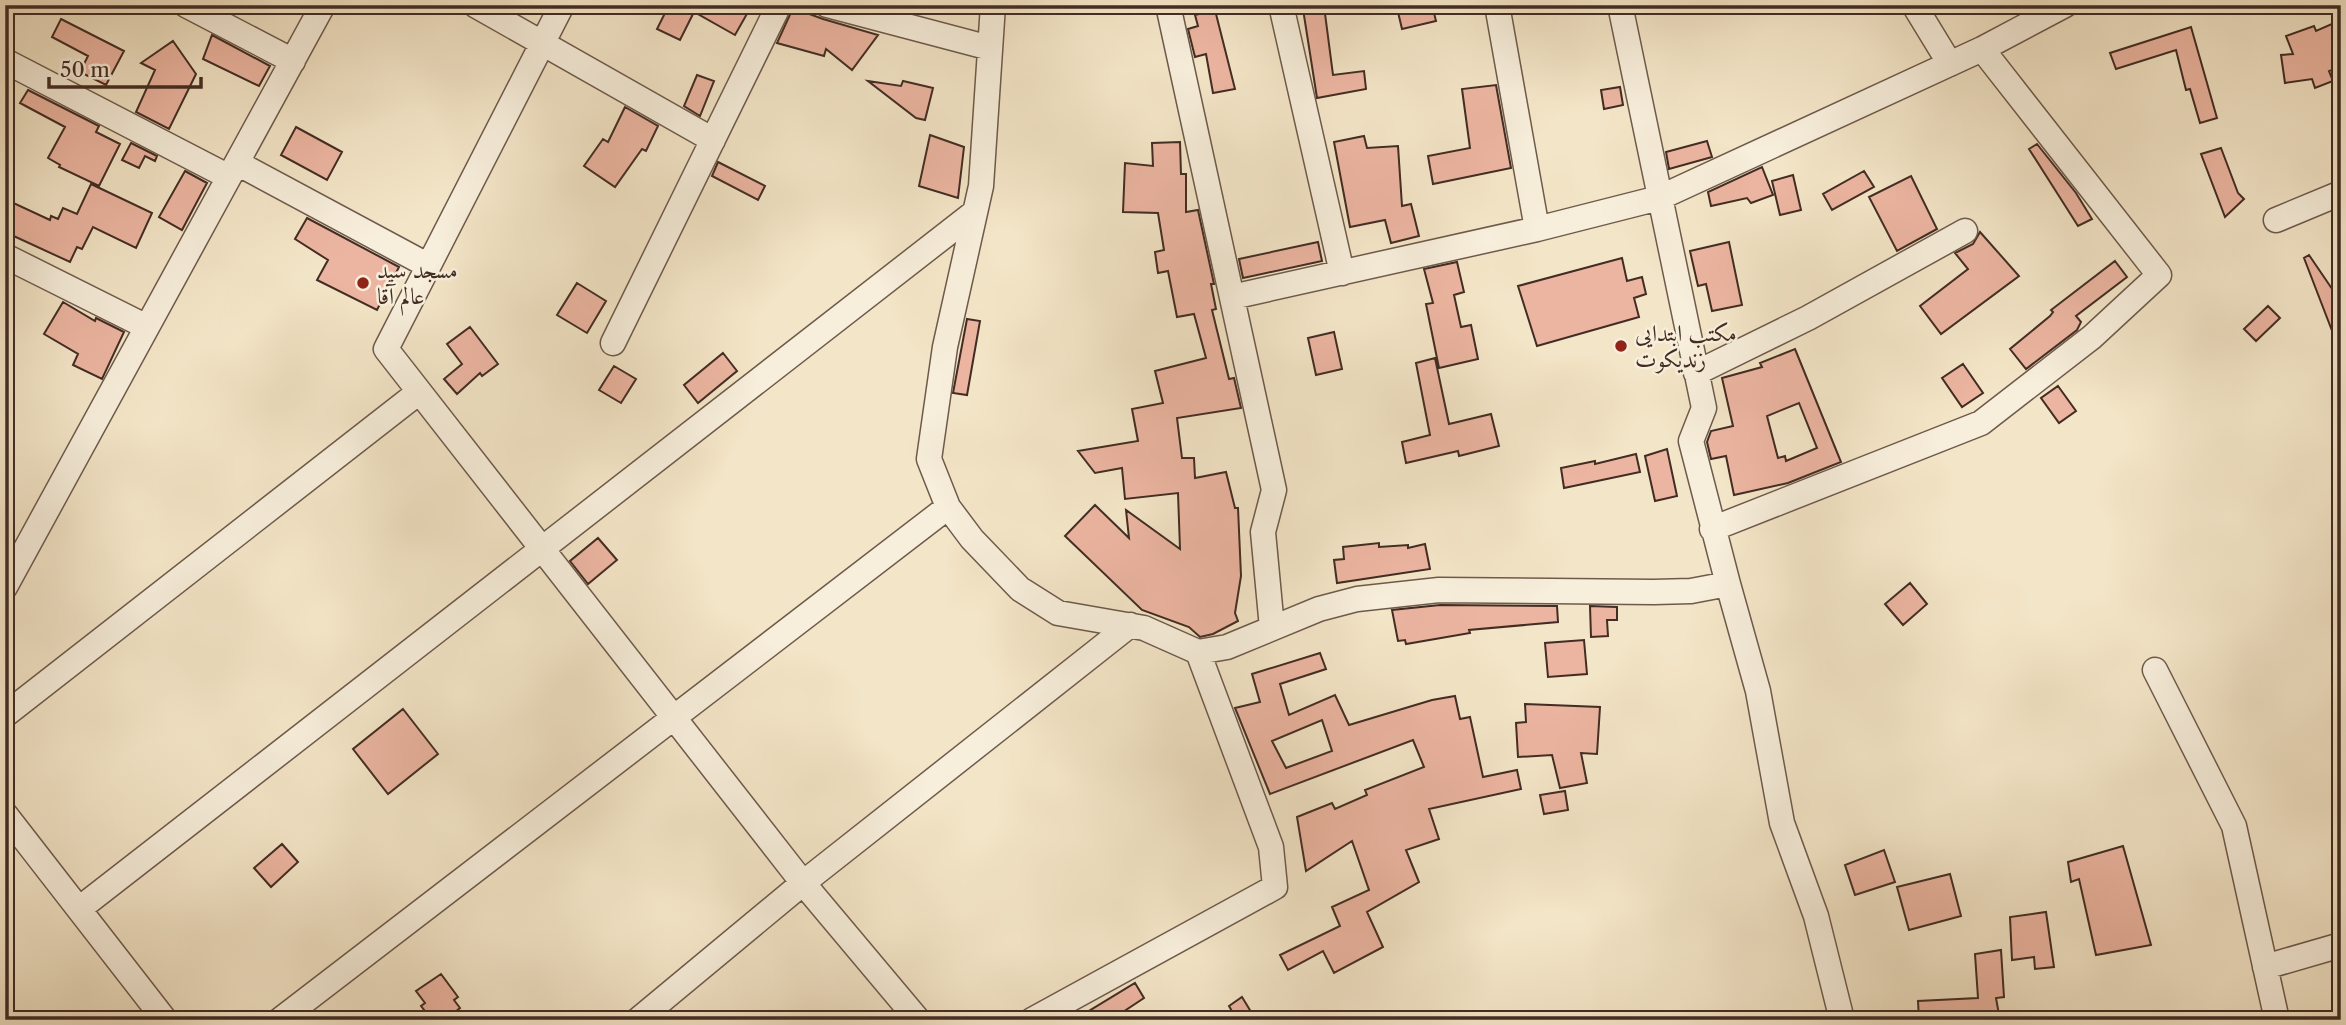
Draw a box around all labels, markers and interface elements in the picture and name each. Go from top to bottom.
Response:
scale bar [49,46,201,90]
text: 50 m [60,57,110,82]
place label: مسجد سید عالم آقا [377,256,458,316]
marker: مسجد سید عالم آقا [355,275,371,291]
place label: مکتب ابتدایی زندیکوت [1635,319,1737,374]
marker: مکتب ابتدایی زندیکوت [1613,338,1629,354]

